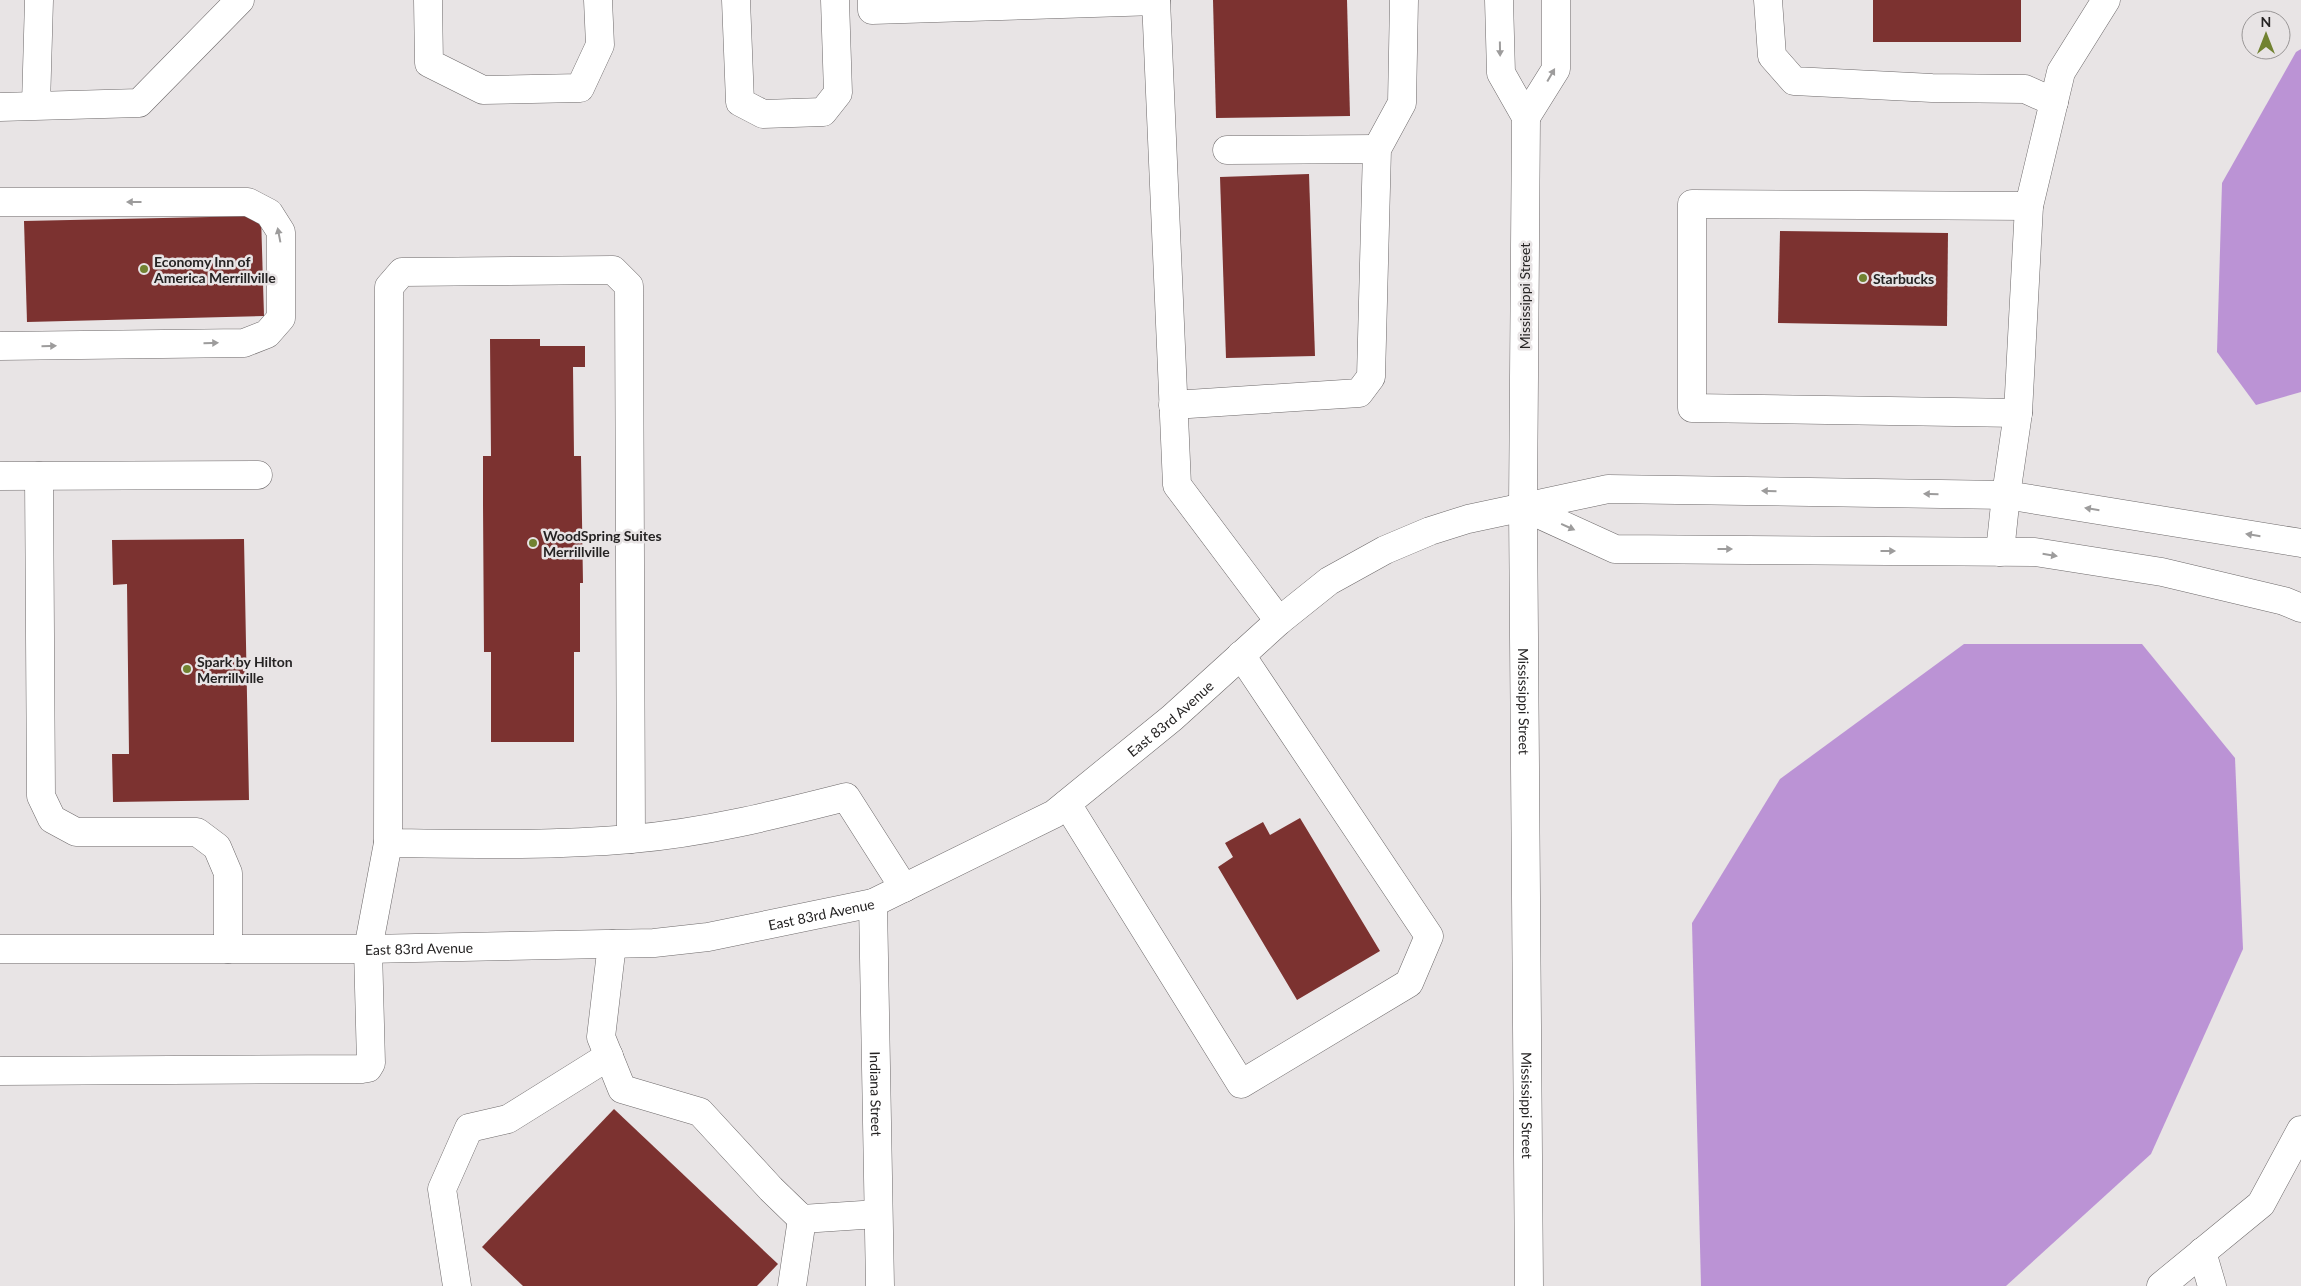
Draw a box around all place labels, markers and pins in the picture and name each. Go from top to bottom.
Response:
place label: Economy Inn of America Merrillville [153,253,276,286]
marker: Economy Inn of America Merrillville [138,263,150,275]
place label: Starbucks [1873,270,1934,287]
marker: Starbucks [1857,272,1869,284]
place label: WoodSpring Suites Merrillville [543,527,662,560]
marker: WoodSpring Suites Merrillville [527,537,539,549]
place label: Spark by Hilton Merrillville [197,653,293,686]
marker: Spark by Hilton Merrillville [181,663,193,675]

